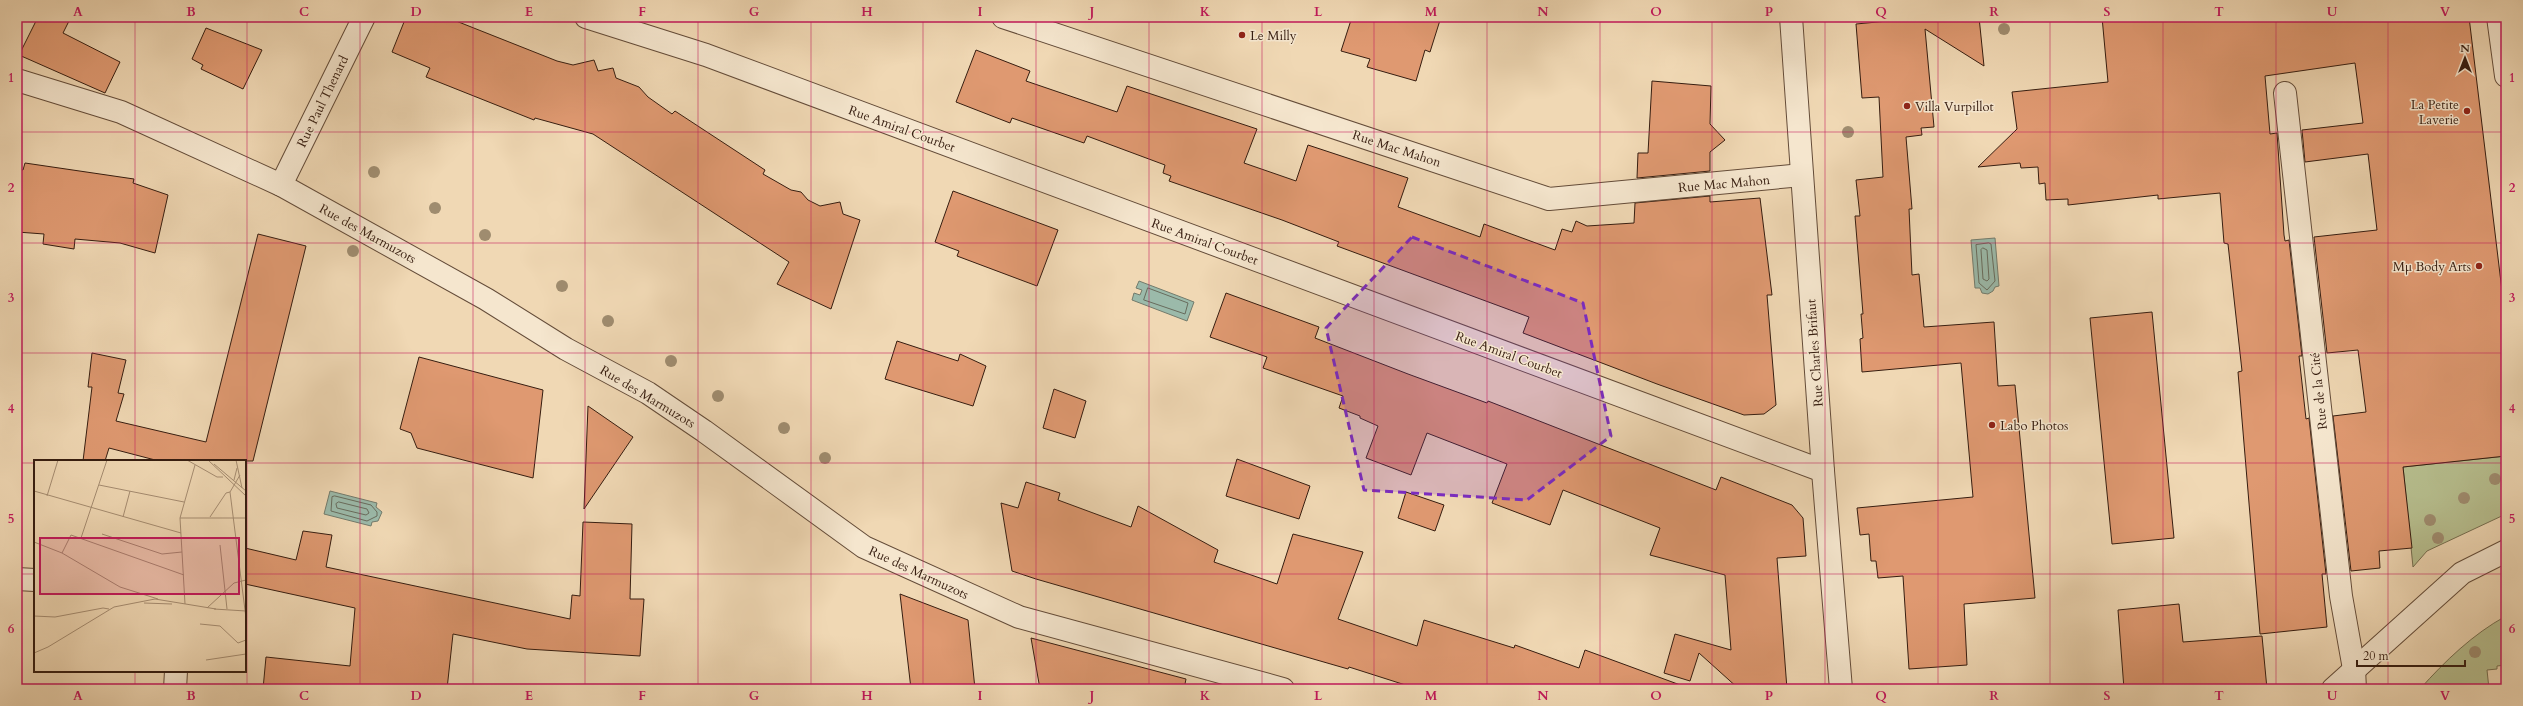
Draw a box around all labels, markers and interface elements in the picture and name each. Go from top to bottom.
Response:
text: A [73,3,83,21]
text: B [186,3,196,21]
text: C [299,3,309,21]
text: D [410,3,422,21]
text: E [525,3,533,21]
text: F [638,3,646,21]
text: G [749,3,760,21]
text: H [861,3,873,21]
text: I [977,3,983,21]
text: J [1088,3,1095,21]
text: K [1200,3,1211,21]
text: L [1314,3,1323,21]
text: M [1425,3,1438,21]
text: N [1537,3,1549,21]
text: O [1650,3,1662,21]
text: P [1765,3,1773,21]
text: Q [1875,3,1887,21]
text: R [1989,3,1999,21]
text: S [2104,3,2111,21]
text: T [2214,3,2224,21]
text: U [2327,3,2338,21]
text: V [2440,3,2451,21]
place label: Le Milly [1250,27,1297,45]
marker: Le Milly [1237,30,1247,40]
north arrow [2445,38,2485,78]
text: N [2460,41,2470,56]
street label: Rue Paul Thenard [293,52,353,150]
text: 1 [8,69,14,87]
text: 1 [2509,69,2515,87]
place label: La Petite Laverie [2411,96,2459,129]
place label: Villa Vurpillot [1915,98,1994,116]
street label: Rue Amiral Courbet [846,101,958,157]
marker: Villa Vurpillot [1902,101,1912,111]
marker: La Petite Laverie [2462,106,2472,116]
street label: Rue Mac Mahon [1350,126,1444,172]
street label: Rue Mac Mahon [1677,171,1771,197]
text: 2 [8,179,15,197]
text: 2 [2509,179,2516,197]
street label: Rue des Marmuzots [316,200,419,268]
street label: Rue Amiral Courbet [1149,214,1261,270]
place label: Mμ Body Arts [2393,258,2471,276]
marker: Mμ Body Arts [2474,261,2484,271]
text: 3 [8,289,15,307]
text: 3 [2509,289,2516,307]
street label: Rue Charles Brifaut [1802,298,1828,407]
street label: Rue Amiral Courbet [1453,327,1565,383]
street label: Rue de la Cité [2306,351,2332,431]
street label: Rue des Marmuzots [596,361,699,432]
text: 4 [8,400,15,418]
text: 4 [2509,400,2516,418]
place label: Labo Photos [2000,417,2068,435]
marker: Labo Photos [1987,420,1997,430]
inset map [34,460,246,672]
text: 5 [8,510,14,528]
text: 5 [2509,510,2515,528]
street label: Rue des Marmuzots [866,542,971,604]
text: 6 [8,620,15,638]
text: 6 [2509,620,2516,638]
scale bar [2357,642,2465,668]
text: 20 m [2363,648,2390,664]
text: A [73,687,83,705]
text: B [186,687,196,705]
text: C [299,687,309,705]
text: D [410,687,422,705]
text: E [525,687,533,705]
text: F [638,687,646,705]
text: G [749,687,760,705]
text: H [861,687,873,705]
text: I [977,687,983,705]
text: J [1088,687,1095,705]
text: K [1200,687,1211,705]
text: L [1314,687,1323,705]
text: M [1425,687,1438,705]
text: N [1537,687,1549,705]
text: O [1650,687,1662,705]
text: P [1765,687,1773,705]
text: Q [1875,687,1887,705]
text: R [1989,687,1999,705]
text: S [2104,687,2111,705]
text: T [2214,687,2224,705]
text: U [2327,687,2338,705]
text: V [2440,687,2451,705]

